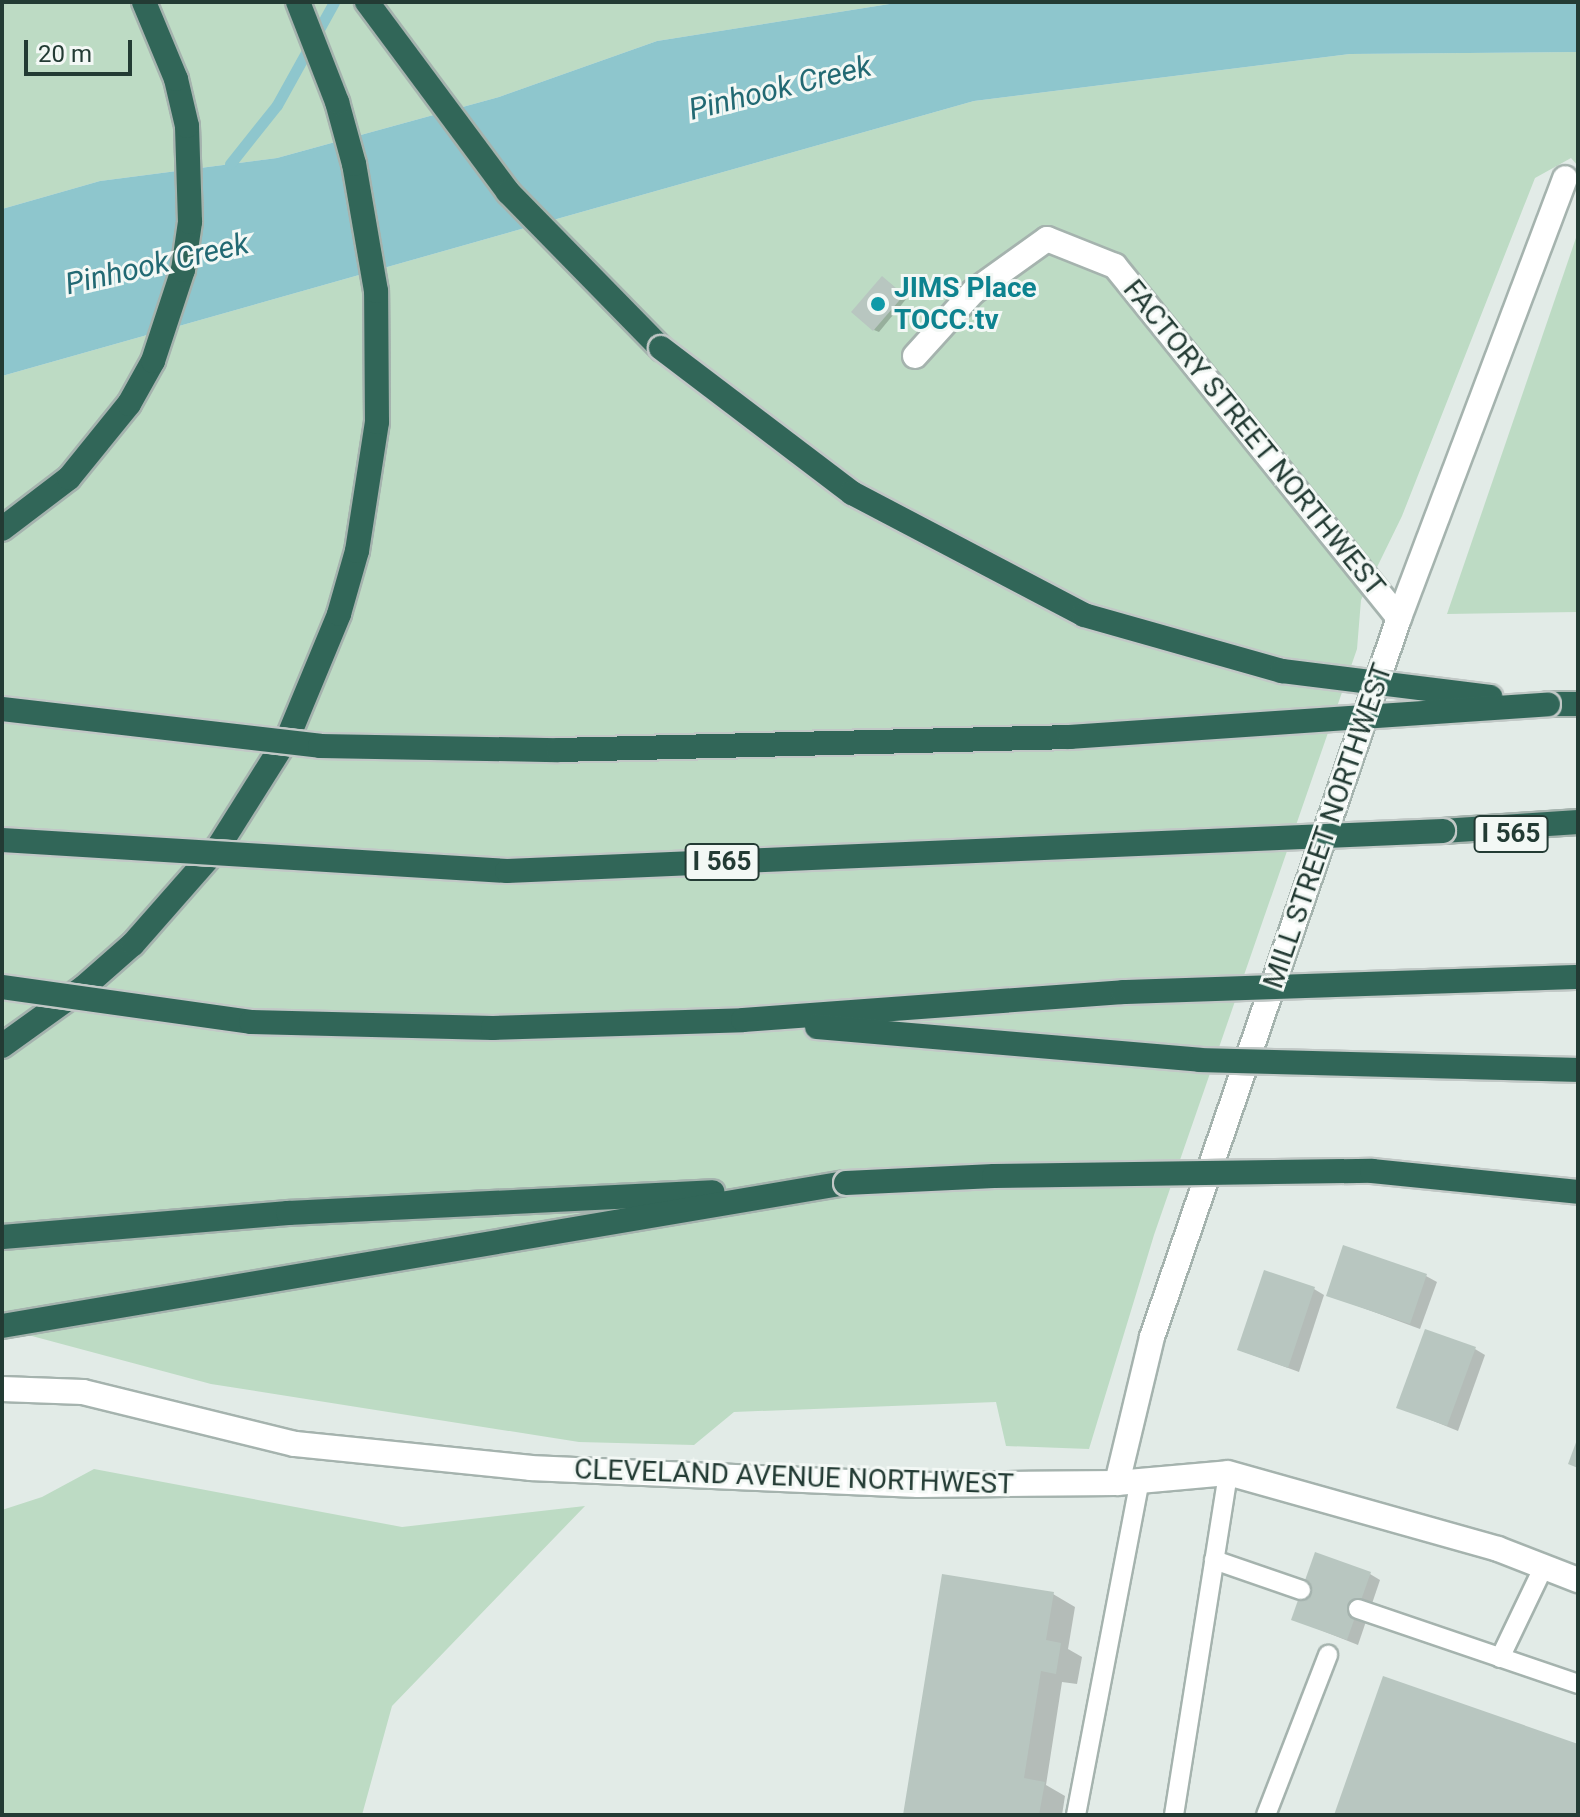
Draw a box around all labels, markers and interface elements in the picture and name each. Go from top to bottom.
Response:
scale bar [28,24,136,74]
text: 20 m [38,40,92,68]
water label: Pinhook Creek [685,48,875,128]
water label: Pinhook Creek [62,225,252,303]
place label: JIMS Place TOCC.tv [894,271,1037,337]
street label: FACTORY STREET NORTHWEST [1116,273,1392,603]
marker: JIMS Place TOCC.tv [869,295,887,313]
street label: MILL STREET NORTHWEST [1256,659,1400,993]
road number: I 565 [1473,812,1549,856]
road number: I 565 [684,840,760,884]
street label: CLEVELAND AVENUE NORTHWEST [574,1453,1014,1501]

